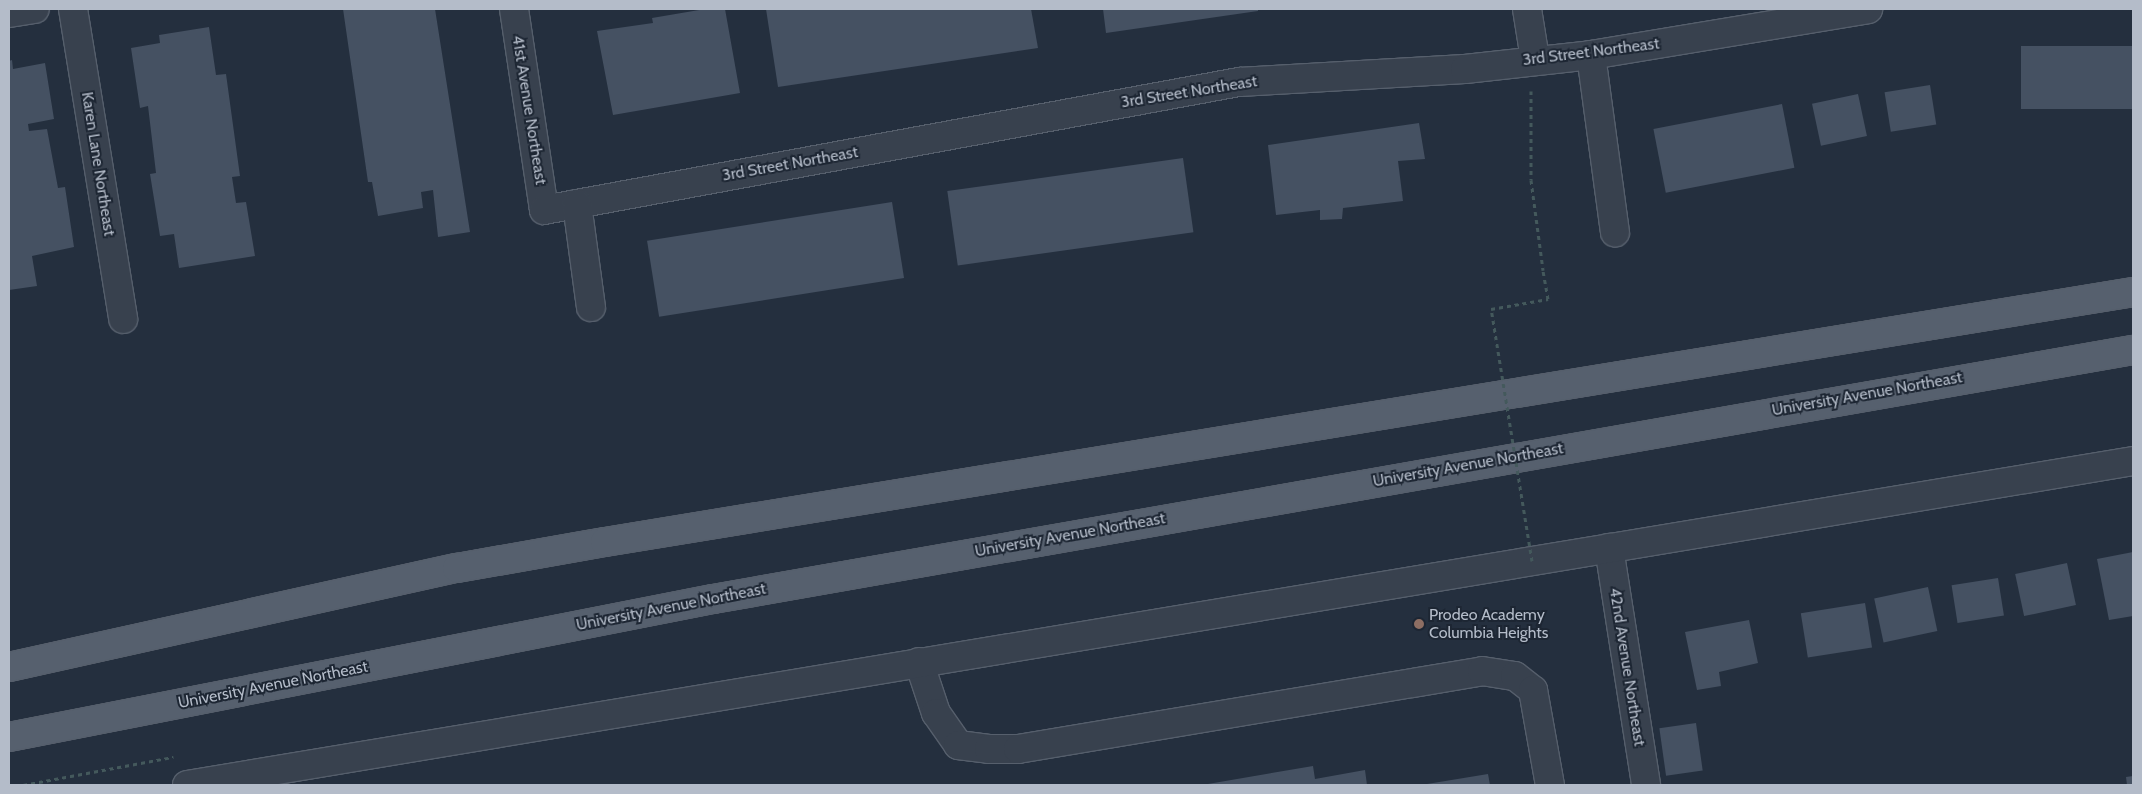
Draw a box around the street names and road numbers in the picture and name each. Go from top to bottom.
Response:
street label: 41st Avenue Northeast [508,34,550,186]
street label: 3rd Street Northeast [1522,34,1660,70]
street label: 3rd Street Northeast [1120,72,1258,112]
street label: Karen Lane Northeast [77,91,119,237]
street label: 3rd Street Northeast [721,143,859,185]
street label: University Avenue Northeast [1770,368,1964,420]
street label: University Avenue Northeast [1371,439,1565,491]
street label: University Avenue Northeast [973,509,1167,561]
street label: University Avenue Northeast [574,579,768,635]
street label: 42nd Avenue Northeast [1605,586,1649,748]
street label: University Avenue Northeast [176,657,370,713]

